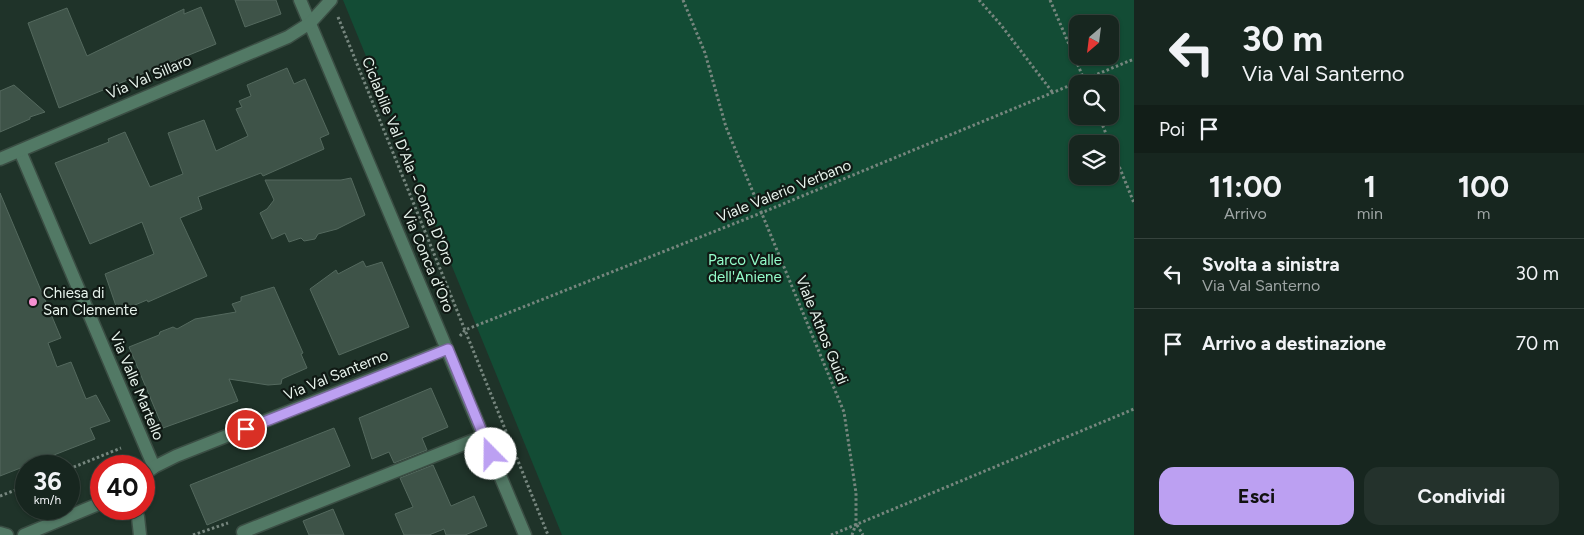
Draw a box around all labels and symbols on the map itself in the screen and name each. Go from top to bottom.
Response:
north arrow [1069,15,1119,65]
street label: Via Val Sillaro [104,51,194,103]
street label: Ciclablile Val D'Ala - Conca D'Oro [358,54,458,268]
street label: Viale Valerio Verbano [714,156,854,226]
street label: Via Conca d'Oro [398,207,458,315]
park label: Parco Valle dell'Aniene [708,251,782,286]
street label: Viale Athos Guidi [792,273,852,387]
place label: Chiesa di San Clemente [43,284,137,319]
marker: Chiesa di San Clemente [27,296,39,308]
street label: Via Valle Martello [106,329,168,443]
street label: Via Val Santerno [281,346,391,404]
pin [225,408,267,450]
position arrow [464,427,516,479]
speed limit sign: 40 [90,455,155,520]

